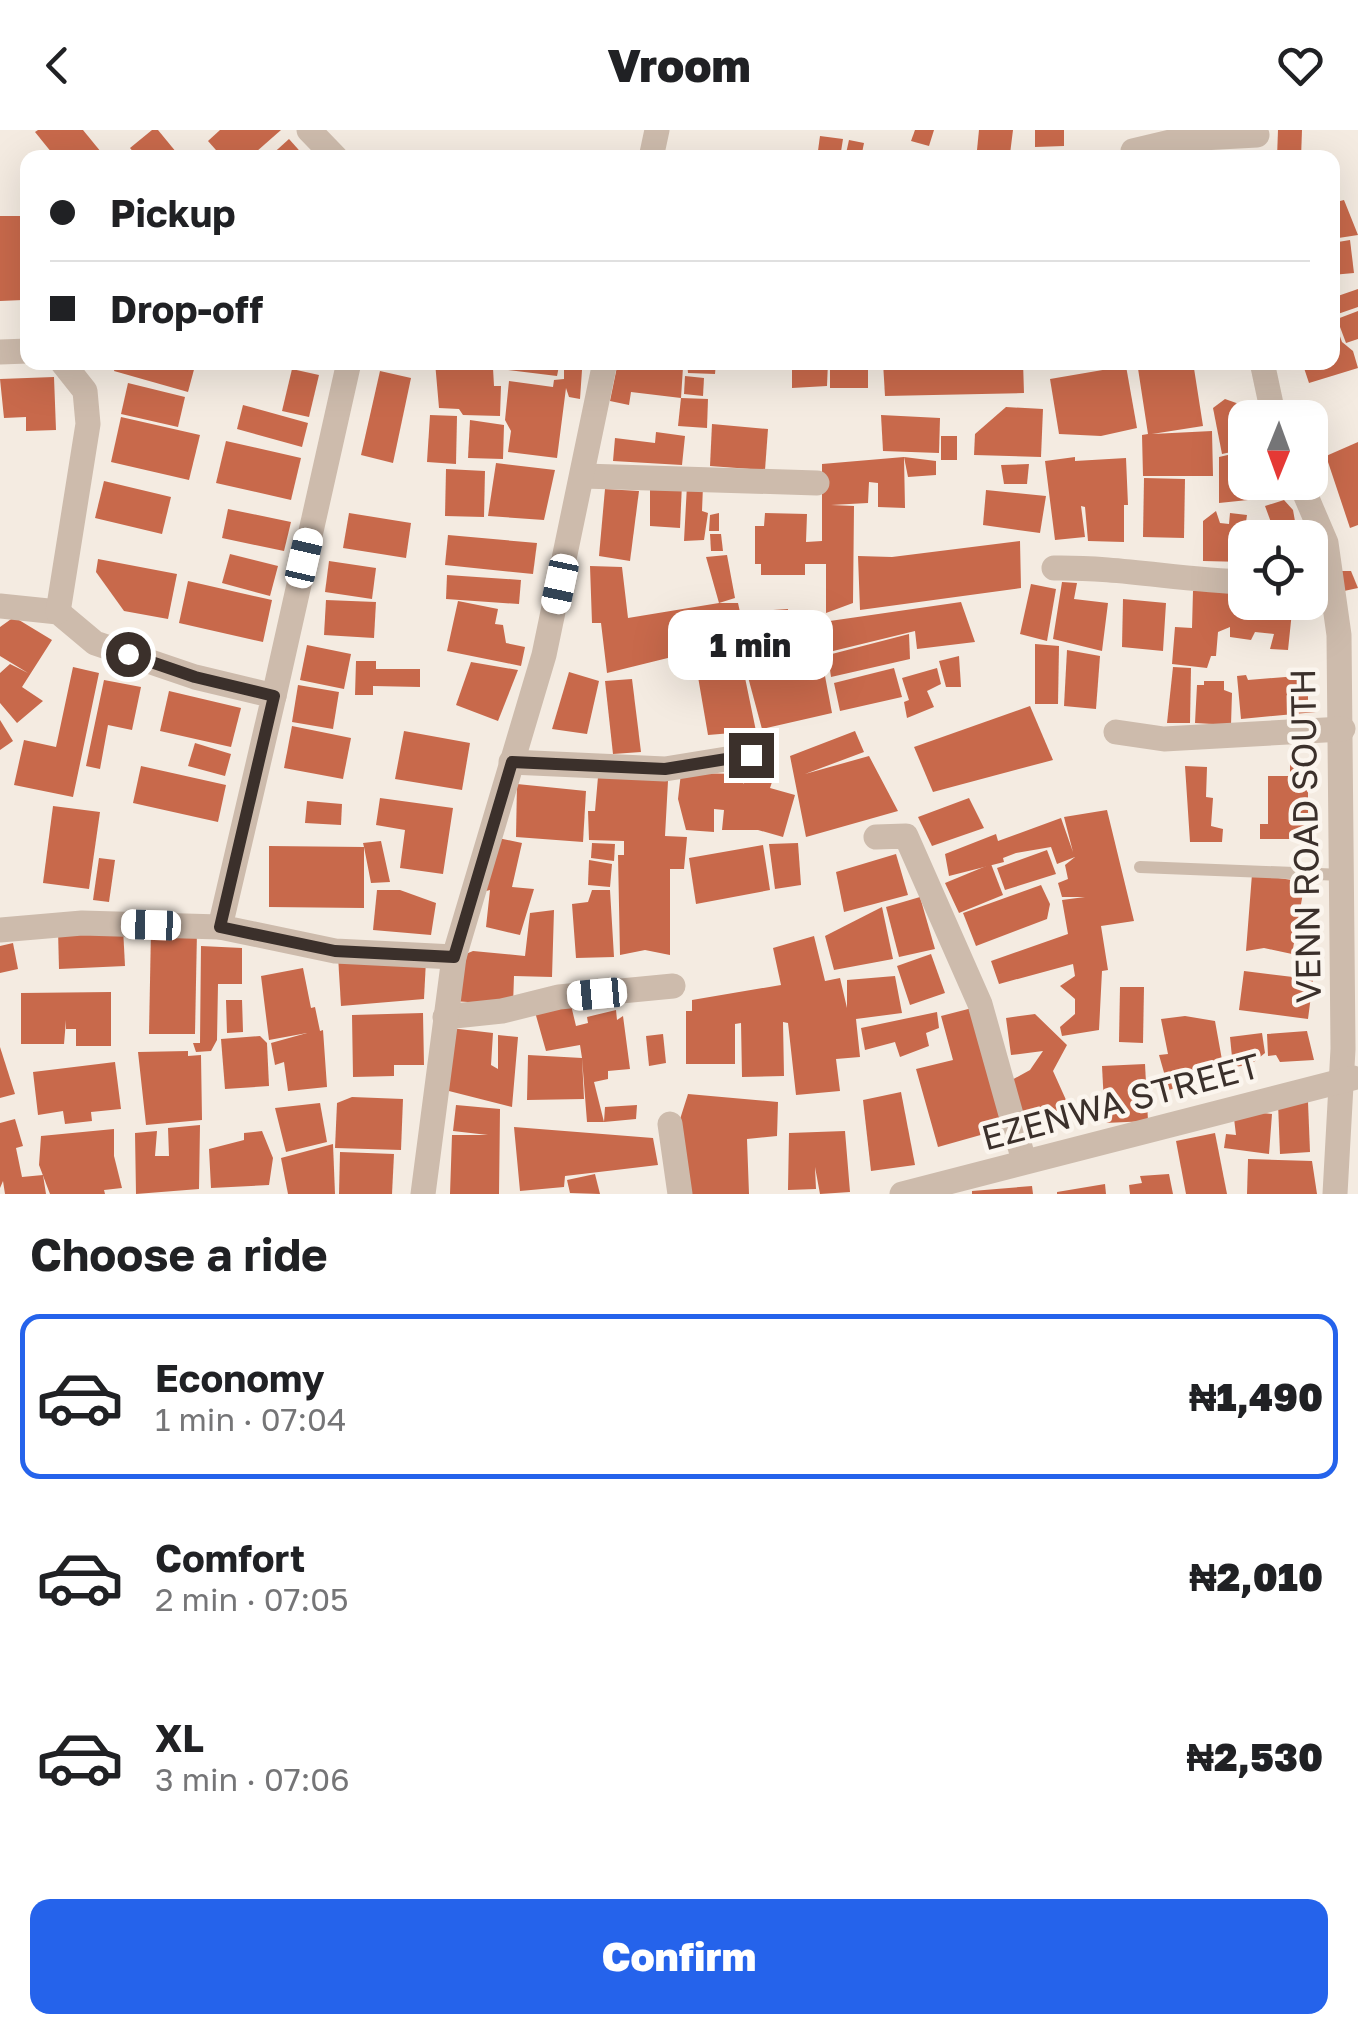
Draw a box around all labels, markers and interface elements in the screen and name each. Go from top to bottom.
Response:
icon: back [30,38,85,93]
text: Vroom [607,38,751,92]
icon: heart [1273,38,1328,93]
text: Pickup [110,190,236,235]
text: Drop-off [110,286,263,331]
north arrow [1228,400,1328,500]
map controls [1228,400,1328,620]
button: locate [1228,520,1328,620]
car [283,525,325,591]
car [539,552,581,616]
callout: 1 min [668,610,834,680]
text: 1 min [710,626,791,664]
route start [106,632,151,677]
street label: VENN ROAD SOUTH [1281,668,1329,1004]
route end [729,733,774,778]
car [120,909,182,941]
car [566,976,628,1012]
street label: EZENWA STREET [977,1044,1264,1158]
text: Choose a ride [30,1227,328,1281]
icon: car [35,1352,125,1442]
text: Economy [155,1355,324,1400]
text: ₦1,490 [1189,1374,1323,1419]
text: 1 min · 07:04 [155,1400,346,1438]
icon: car [35,1532,125,1622]
text: Comfort [155,1535,305,1580]
text: ₦2,010 [1189,1554,1323,1599]
text: 2 min · 07:05 [155,1580,349,1618]
icon: car [35,1712,125,1802]
text: XL [155,1715,204,1760]
text: ₦2,530 [1186,1734,1323,1779]
text: 3 min · 07:06 [155,1760,350,1798]
button: Confirm [30,1899,1328,2014]

